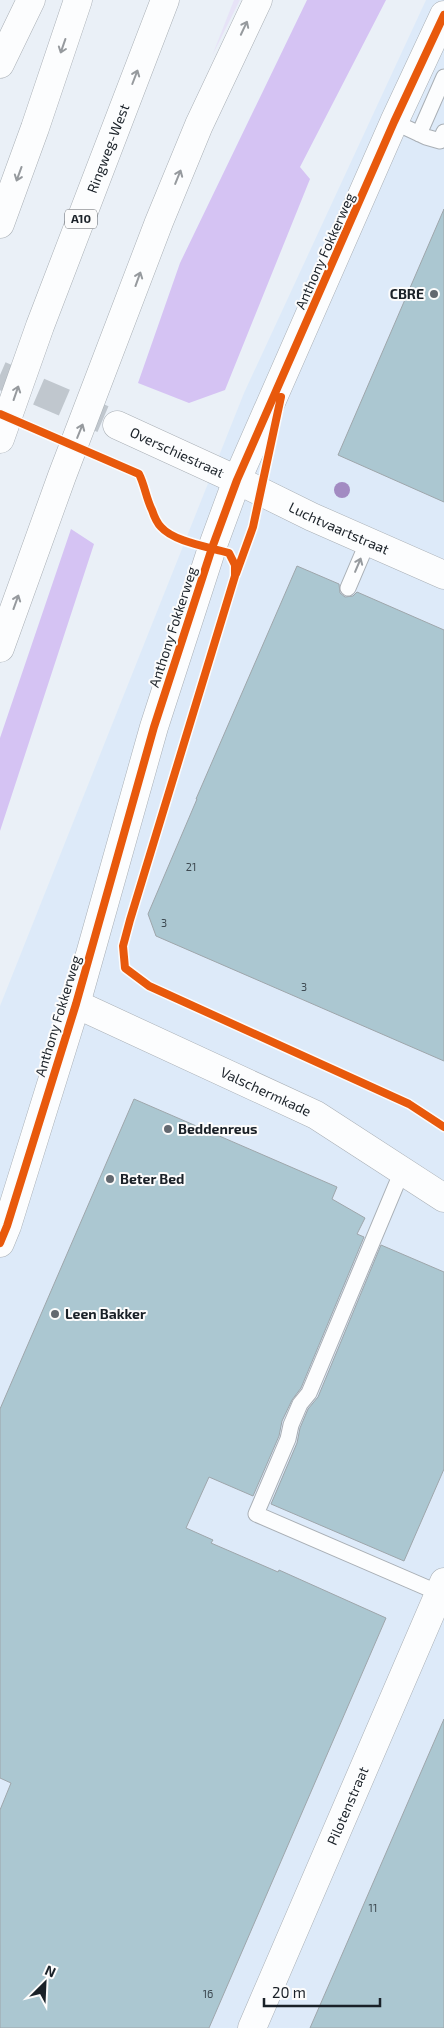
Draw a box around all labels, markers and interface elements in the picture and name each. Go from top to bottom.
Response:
one-way arrow [240,21,250,36]
one-way arrow [58,38,67,54]
one-way arrow [131,70,141,85]
street label: Ringweg-West [83,101,132,195]
one-way arrow [13,166,23,181]
one-way arrow [174,170,183,185]
street label: Anthony Fokkerweg [291,190,358,312]
road number: A10 [65,210,97,228]
one-way arrow [134,272,143,287]
place label: CBRE [390,285,424,302]
marker: CBRE [428,288,440,300]
one-way arrow [12,386,21,401]
street label: Overschiestraat [127,423,227,481]
one-way arrow [75,424,85,439]
street label: Luchtvaartstraat [286,498,392,558]
one-way arrow [353,558,363,573]
street label: Anthony Fokkerweg [145,564,200,689]
one-way arrow [12,595,22,611]
house number: 21 [186,860,196,873]
house number: 3 [161,916,167,929]
street label: Anthony Fokkerweg [31,953,84,1079]
house number: 3 [301,980,307,993]
street label: Valschermkade [218,1063,314,1120]
place label: Beddenreus [178,1120,257,1137]
marker: Beddenreus [162,1123,174,1135]
place label: Beter Bed [120,1170,184,1187]
marker: Beter Bed [104,1173,116,1185]
place label: Leen Bakker [65,1305,146,1322]
marker: Leen Bakker [49,1308,61,1320]
street label: Pilotenstraat [323,1764,372,1847]
house number: 11 [369,1901,377,1914]
north arrow [20,1958,70,2008]
text: N [42,1961,59,1980]
scale bar [264,1976,380,2008]
text: 20 m [272,1983,306,2001]
house number: 16 [203,1987,213,2000]

